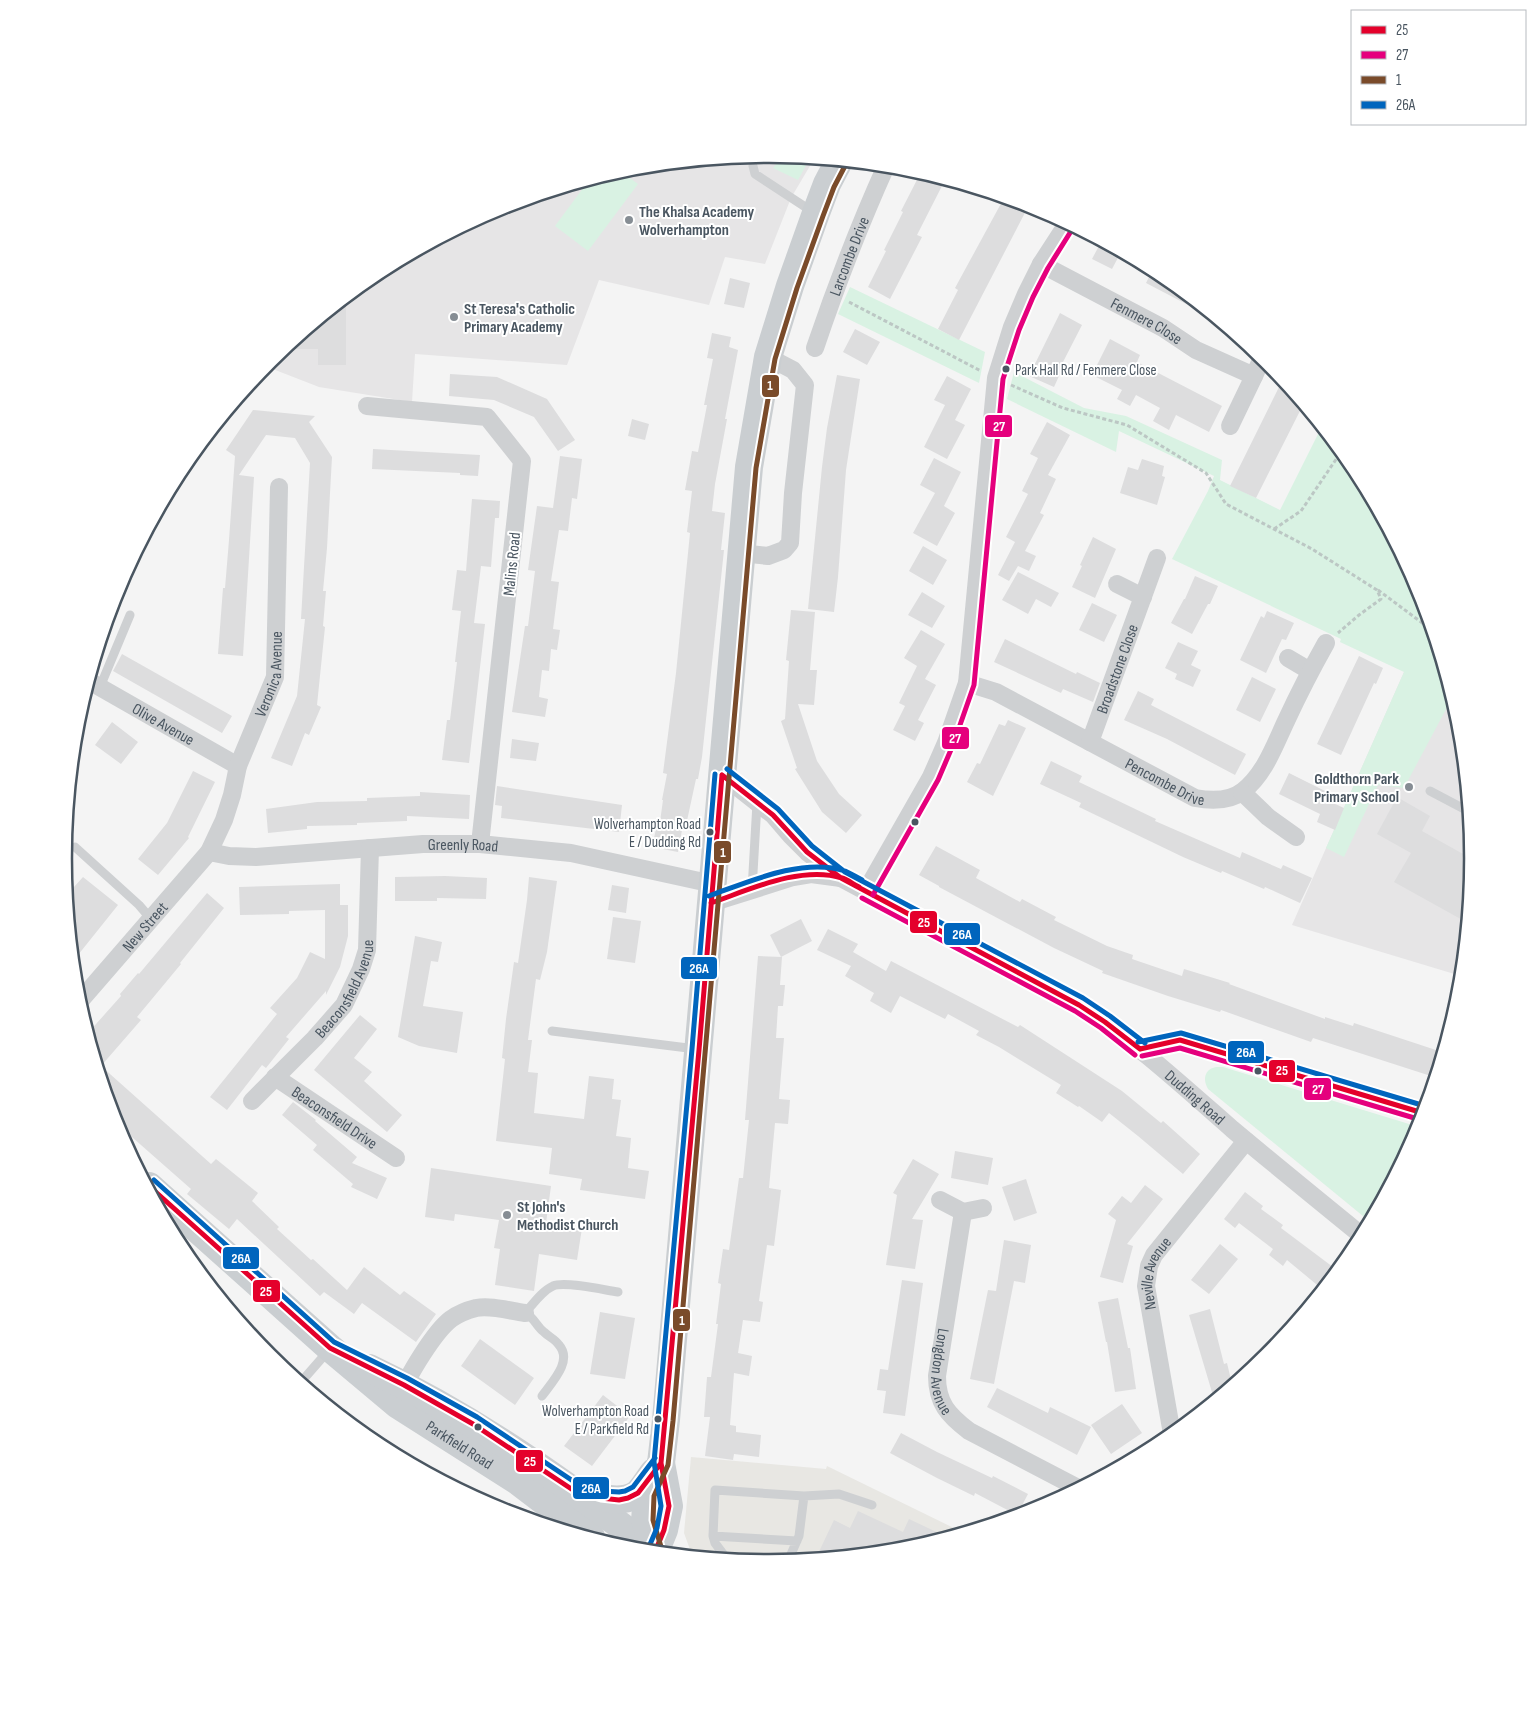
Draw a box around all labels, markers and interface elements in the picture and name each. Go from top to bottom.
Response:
legend [1351,10,1526,125]
text: 25 [1396,21,1408,40]
text: 27 [1396,46,1408,65]
text: 1 [1396,71,1402,90]
text: 26A [1396,96,1416,115]
place label: The Khalsa Academy Wolverhampton [639,203,755,240]
marker: The Khalsa Academy Wolverhampton [623,214,635,226]
street label: Larcombe Drive [826,214,874,299]
street label: Fenmere Close [1107,294,1185,349]
place label: St Teresa's Catholic Primary Academy [464,300,575,337]
marker: St Teresa's Catholic Primary Academy [448,311,460,323]
place label: Park Hall Rd / Fenmere Close [1015,361,1157,380]
marker: Park Hall Rd / Fenmere Close [1001,364,1011,374]
line badge: 1 [761,374,780,398]
text: 1 [767,377,773,394]
line badge: 27 [984,414,1013,438]
text: 27 [993,418,1006,435]
street label: Malins Road [500,531,525,597]
street label: Broadstone Close [1093,622,1143,716]
street label: Veronica Avenue [251,631,287,720]
street label: Olive Avenue [129,700,197,750]
line badge: 27 [941,726,970,750]
text: 27 [949,730,962,747]
street label: Pencombe Drive [1122,755,1206,810]
place label: Goldthorn Park Primary School [1314,770,1399,807]
marker: Goldthorn Park Primary School [1403,781,1415,793]
place label: Wolverhampton Road E / Dudding Rd [594,815,701,852]
unlabelled marker [910,817,920,827]
marker: Wolverhampton Road E / Dudding Rd [705,827,715,837]
street label: Greenly Road [428,836,499,857]
line badge: 1 [713,840,732,864]
text: 1 [720,844,726,861]
street label: New Street [119,898,172,956]
line badge: 25 [909,910,938,934]
text: 25 [918,914,930,931]
line badge: 26A [943,922,981,946]
text: 26A [952,926,972,943]
street label: Beaconsfield Avenue [312,939,378,1042]
line badge: 26A [680,956,718,980]
text: 26A [689,960,709,977]
line badge: 26A [1227,1040,1265,1064]
text: 26A [1236,1044,1256,1061]
line badge: 25 [1268,1059,1296,1083]
text: 25 [1276,1062,1288,1079]
unlabelled marker [1253,1066,1263,1076]
street label: Dudding Road [1161,1067,1228,1129]
line badge: 27 [1303,1077,1332,1101]
text: 27 [1312,1081,1325,1098]
street label: Beaconsfield Drive [288,1083,380,1154]
place label: St John's Methodist Church [517,1198,618,1235]
marker: St John's Methodist Church [501,1209,513,1221]
street label: Neville Avenue [1138,1233,1176,1311]
line badge: 26A [222,1246,260,1270]
text: 26A [231,1250,251,1267]
line badge: 25 [252,1279,281,1303]
text: 25 [260,1283,272,1300]
line badge: 1 [672,1308,691,1332]
text: 1 [679,1312,685,1329]
street label: Longdon Avenue [926,1327,955,1419]
place label: Wolverhampton Road E / Parkfield Rd [542,1402,649,1439]
marker: Wolverhampton Road E / Parkfield Rd [653,1414,663,1424]
street label: Parkfield Road [422,1417,496,1474]
unlabelled marker [473,1422,483,1432]
line badge: 25 [515,1449,544,1473]
text: 25 [524,1453,536,1470]
line badge: 26A [572,1476,610,1500]
text: 26A [581,1480,601,1497]

